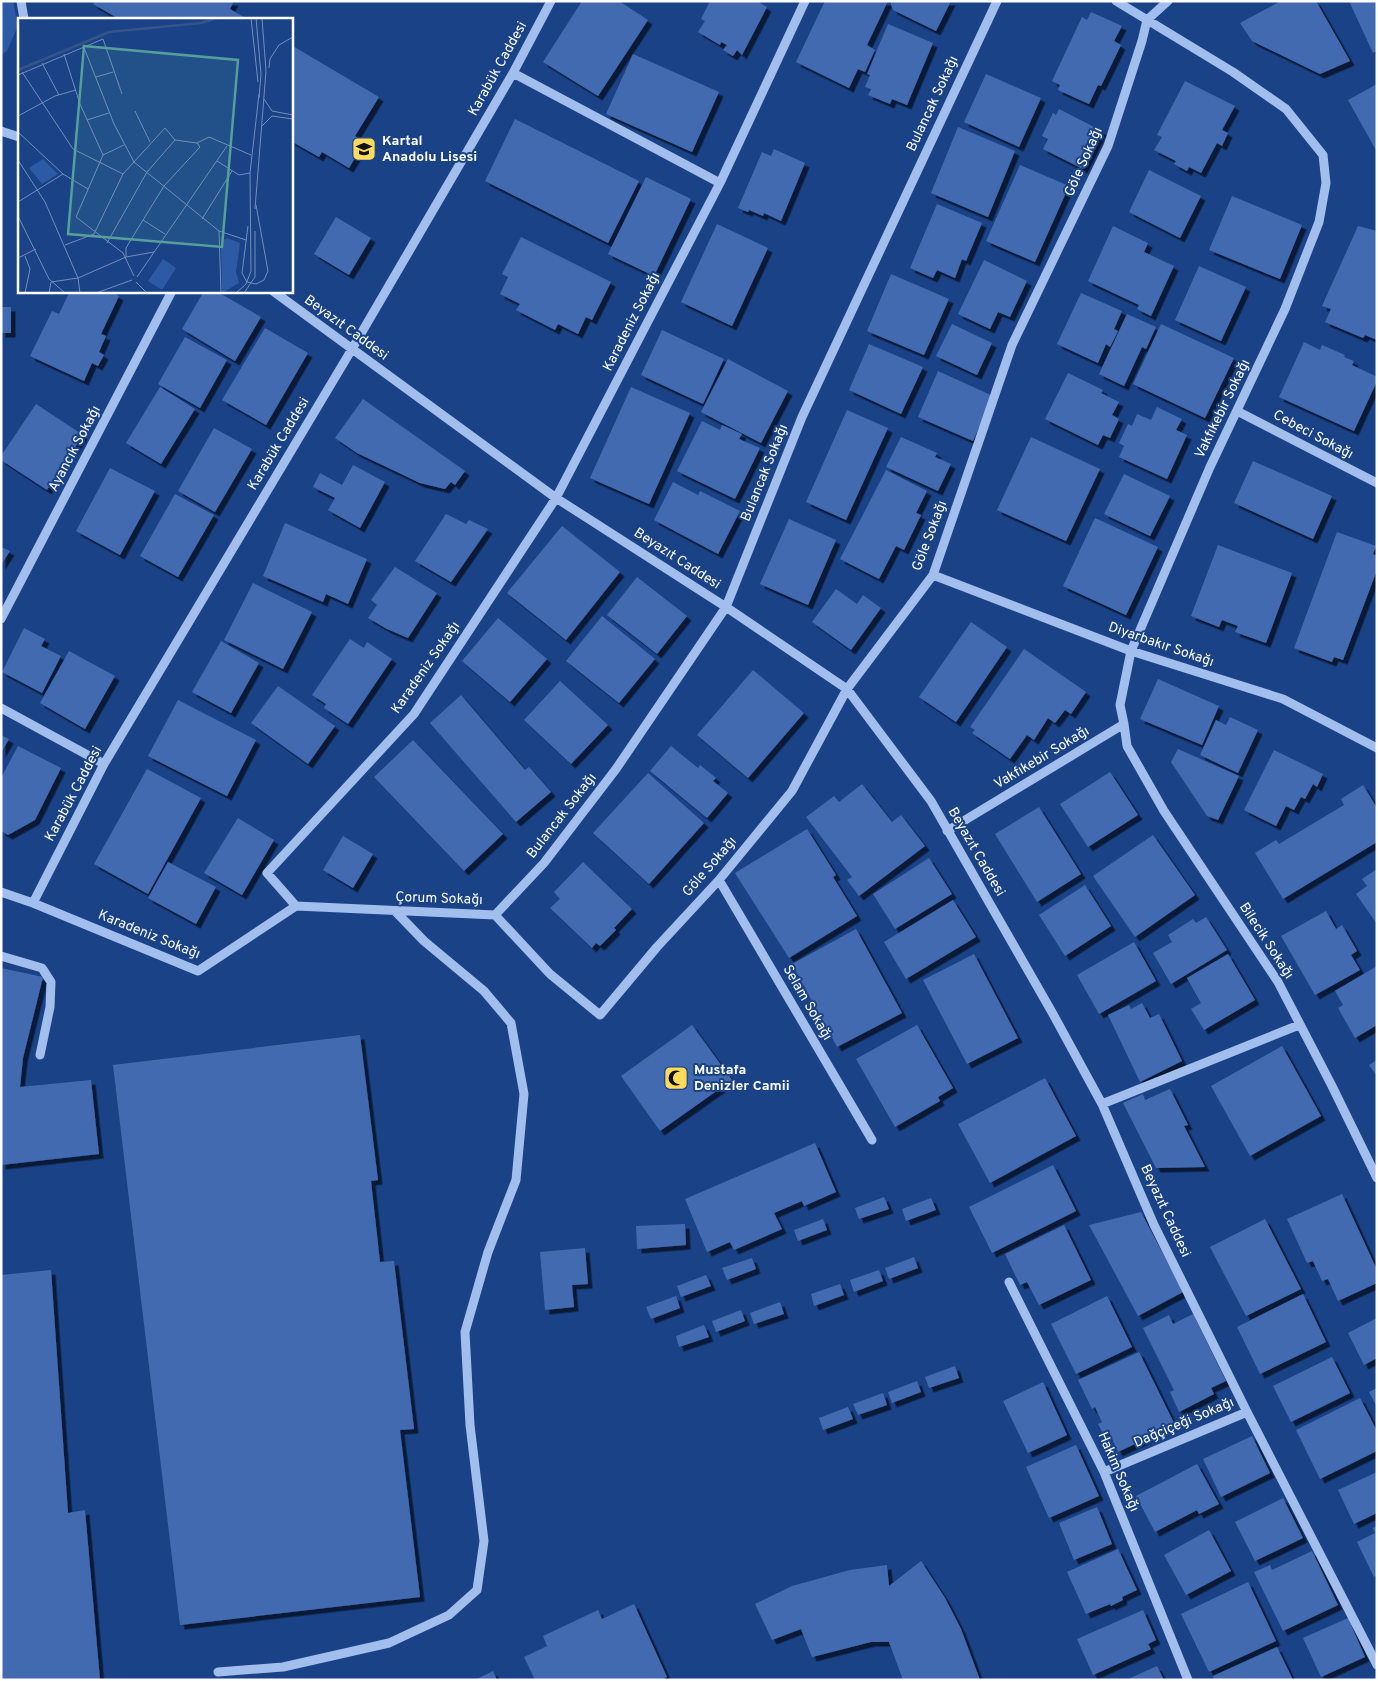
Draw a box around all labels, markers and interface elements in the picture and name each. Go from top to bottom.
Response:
inset map [18,18,292,292]
street label: Karabük Caddesi [465,19,531,119]
street label: Bulancak Sokağı [903,54,963,154]
street label: Göle Sokağı [1061,125,1107,199]
place label: Kartal Anadolu Lisesi [382,133,477,166]
school or university icon: Kartal Anadolu Lisesi [351,136,377,162]
street label: Karadeniz Sokağı [600,270,664,374]
street label: Beyazıt Caddesi [300,292,392,364]
street label: Vakfıkebir Sokağı [1192,357,1254,461]
street label: Karabük Caddesi [245,394,313,494]
street label: Ayancık Sokağı [45,403,105,495]
street label: Cebeci Sokağı [1270,407,1356,463]
street label: Bulancak Sokağı [738,422,792,524]
street label: Göle Sokağı [909,498,951,574]
street label: Beyazıt Caddesi [630,525,724,593]
street label: Karadeniz Sokağı [388,619,464,717]
street label: Diyarbakır Sokağı [1106,619,1216,671]
street label: Vakfıkebir Sokağı [991,723,1093,793]
street label: Karabük Caddesi [42,743,106,845]
street label: Bulancak Sokağı [523,770,601,862]
street label: Beyazıt Caddesi [944,804,1008,900]
street label: Göle Sokağı [679,833,741,901]
street label: Çorum Sokağı [395,889,483,909]
street label: Bilecik Sokağı [1235,900,1297,982]
street label: Karadeniz Sokağı [95,907,203,963]
street label: Selam Sokağı [779,962,835,1044]
place label: Mustafa Denizler Camii [694,1062,790,1095]
mosque icon: Mustafa Denizler Camii [663,1065,689,1091]
street label: Beyazıt Caddesi [1136,1162,1194,1260]
street label: Dağçiçeği Sokağı [1131,1394,1237,1452]
street label: Hakim Sokağı [1094,1430,1142,1514]

